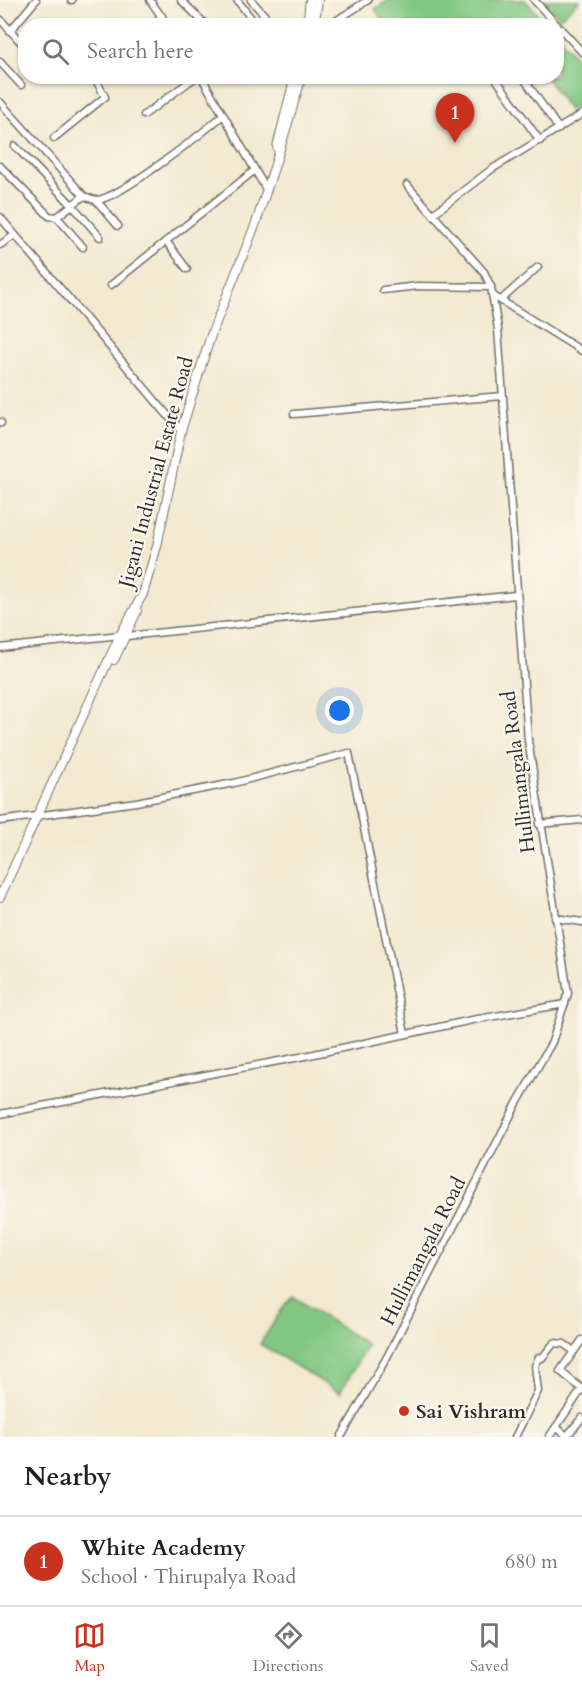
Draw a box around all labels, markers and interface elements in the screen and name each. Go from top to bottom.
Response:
search box [18,18,564,84]
icon: search [39,35,72,68]
text: Search here [87,36,194,66]
pin: 1 [436,94,474,143]
street label: Jigani Industrial Estate Road [111,353,200,593]
street label: Hullimangala Road [495,689,541,855]
your location [325,696,354,725]
street label: Hullimangala Road [374,1172,472,1330]
place label: Sai Vishram [416,1398,527,1425]
marker: Sai Vishram [397,1404,411,1418]
text: Nearby [24,1459,112,1494]
text: White Academy [81,1533,246,1563]
text: 1 [38,1548,49,1575]
text: 680 m [505,1548,558,1575]
text: School · Thirupalya Road [81,1563,296,1590]
tab: Map [73,1619,106,1677]
tab: Directions [253,1619,323,1677]
tab: Saved [470,1619,509,1677]

